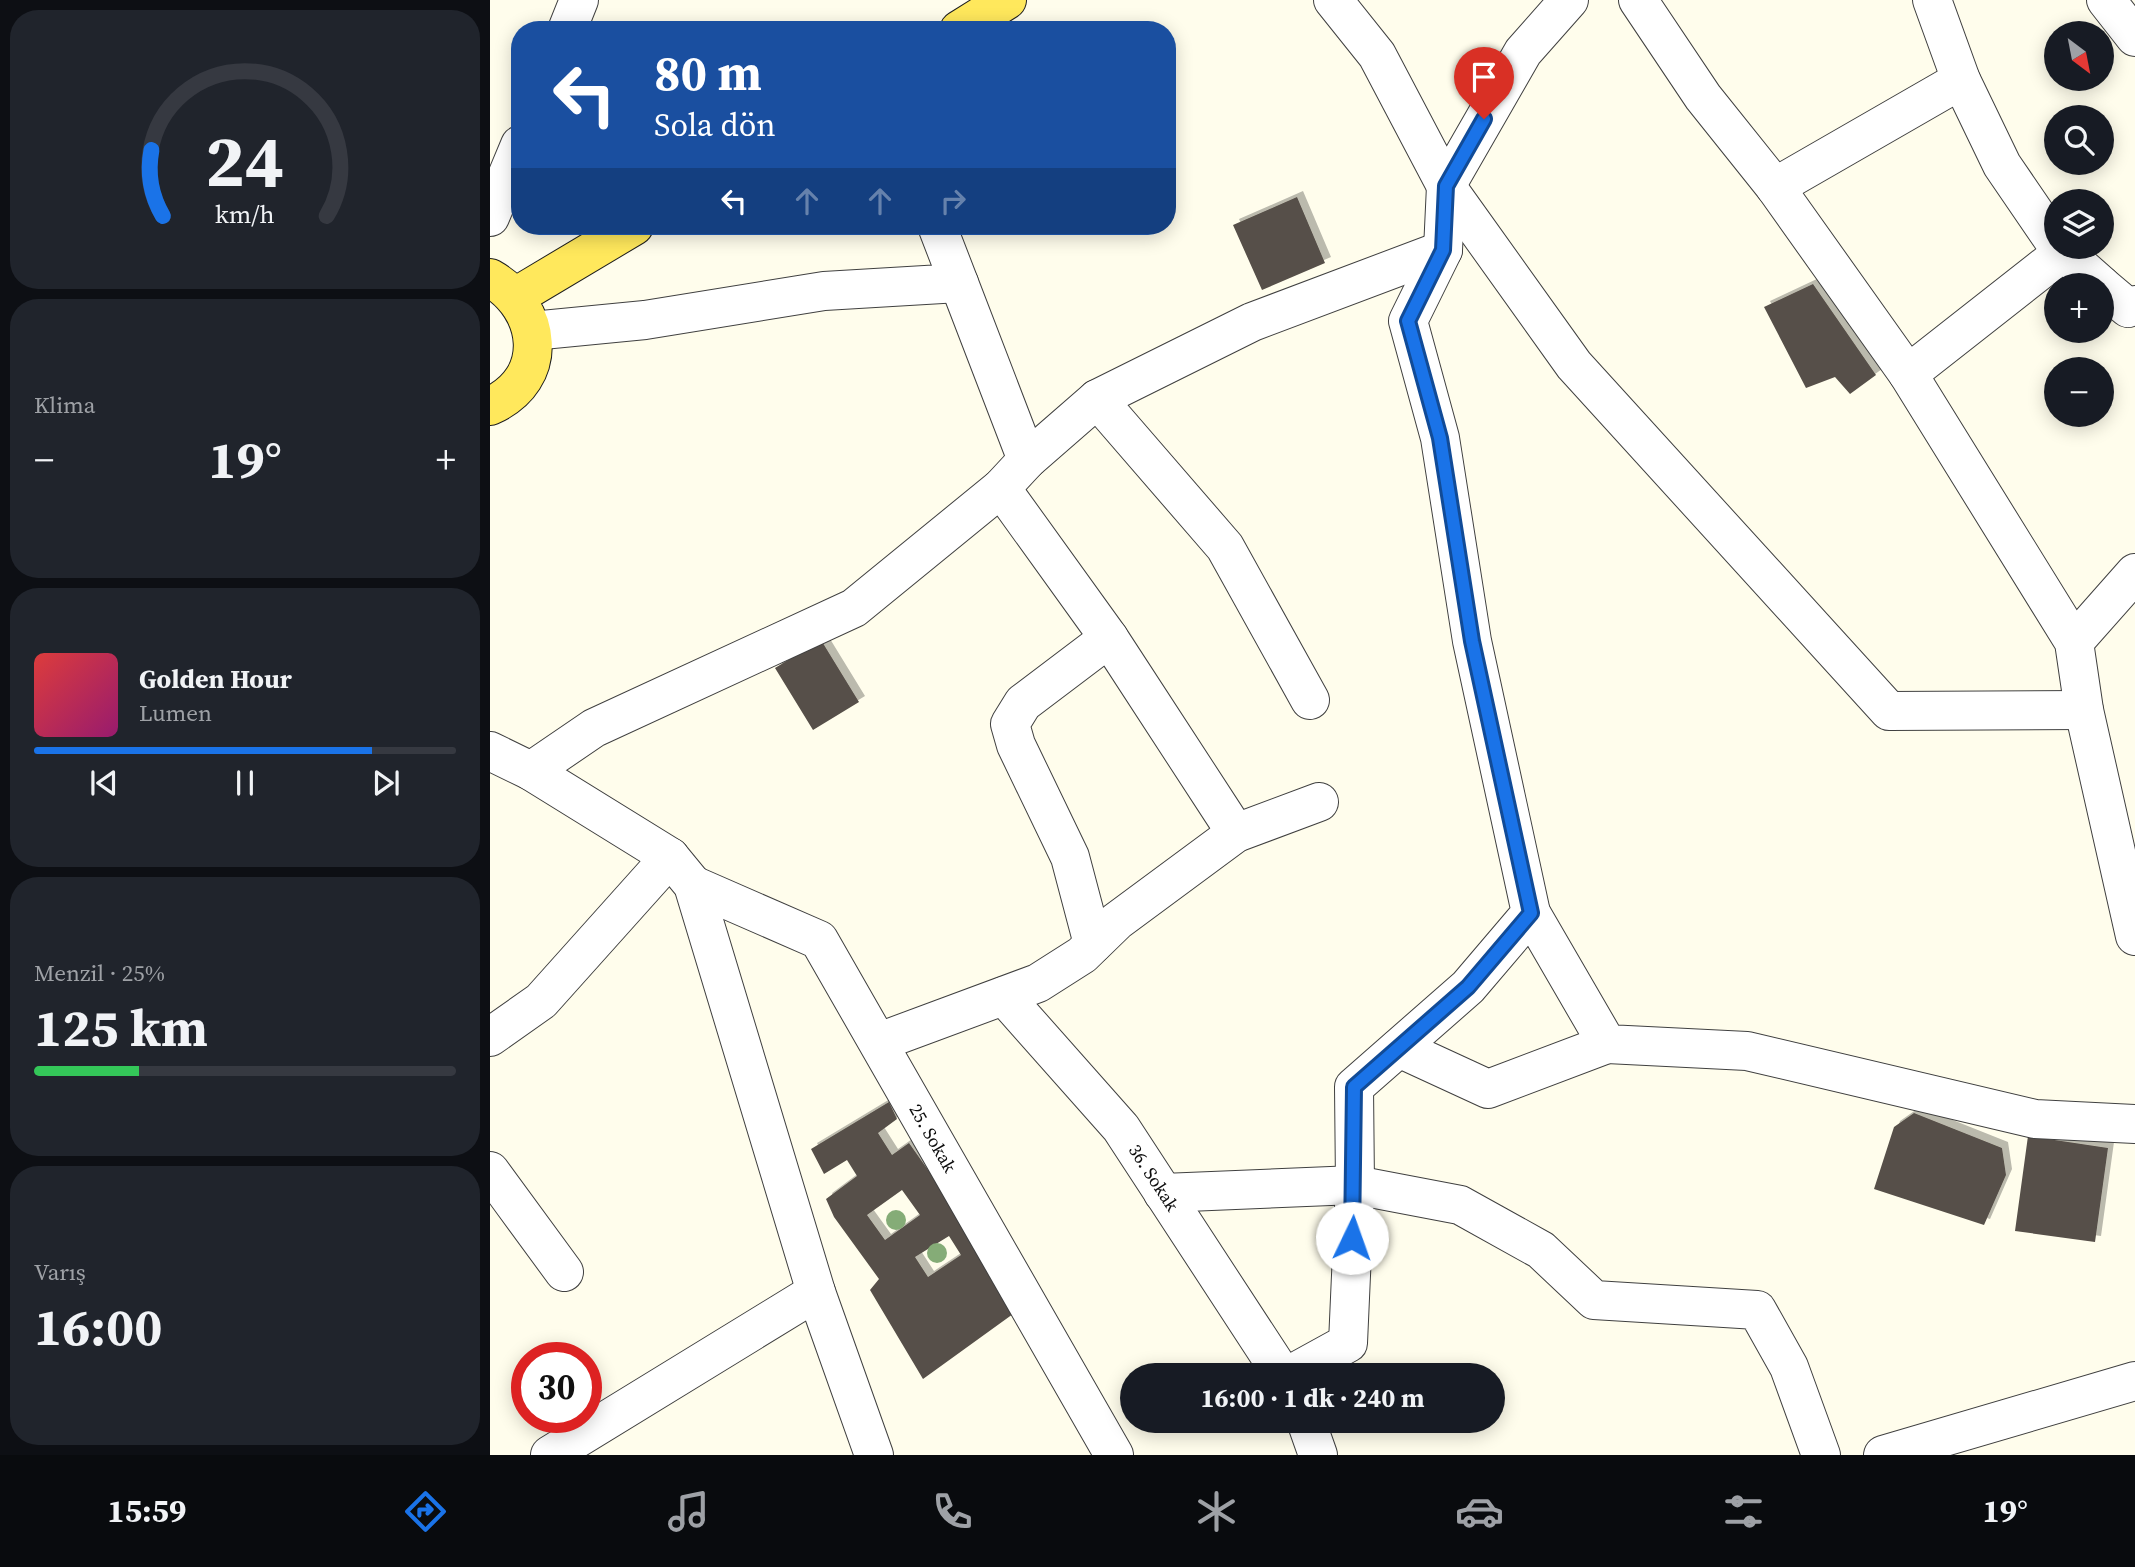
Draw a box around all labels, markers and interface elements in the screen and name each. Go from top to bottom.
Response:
north arrow [2044,21,2114,91]
map controls [2044,21,2114,427]
text: 80 m [654,39,762,106]
pin [1454,47,1514,119]
icon: left [539,49,630,140]
icon: arrive [1465,58,1503,96]
text: Sola dön [654,103,776,147]
button: search [2044,105,2114,175]
text: 24 [206,111,284,210]
icon: left [715,182,753,220]
icon: ahead [788,182,826,220]
icon: ahead [861,182,899,220]
icon: right [934,182,972,220]
button: layers [2044,189,2114,259]
text: km/h [215,196,275,230]
button: + [2044,273,2114,343]
button: − [2044,357,2114,427]
text: Klima [34,389,95,421]
text: 19° [208,424,282,495]
text: − [34,434,54,486]
text: + [436,434,456,486]
text: Golden Hour [139,661,292,697]
text: Lumen [139,697,212,729]
icon: previous [85,764,123,802]
icon: pause [226,764,264,802]
icon: next [367,764,405,802]
text: Menzil · 25% [34,957,165,989]
text: 125 km [34,992,208,1063]
street label: 25. Sokak [903,1099,963,1177]
street label: 36. Sokak [1123,1139,1185,1216]
position arrow [1315,1201,1389,1275]
text: Varış [34,1256,86,1288]
text: 16:00 [34,1291,162,1362]
speed limit sign: 30 [511,1342,602,1433]
text: 16:00 · 1 dk · 240 m [1200,1380,1425,1416]
icon: directions [401,1487,450,1536]
icon: music [664,1487,713,1536]
icon: phone [928,1487,977,1536]
icon: climate [1192,1487,1241,1536]
icon: car [1455,1487,1504,1536]
icon: filters [1719,1487,1768,1536]
text: 15:59 [107,1489,186,1533]
text: 19° [1982,1489,2028,1533]

